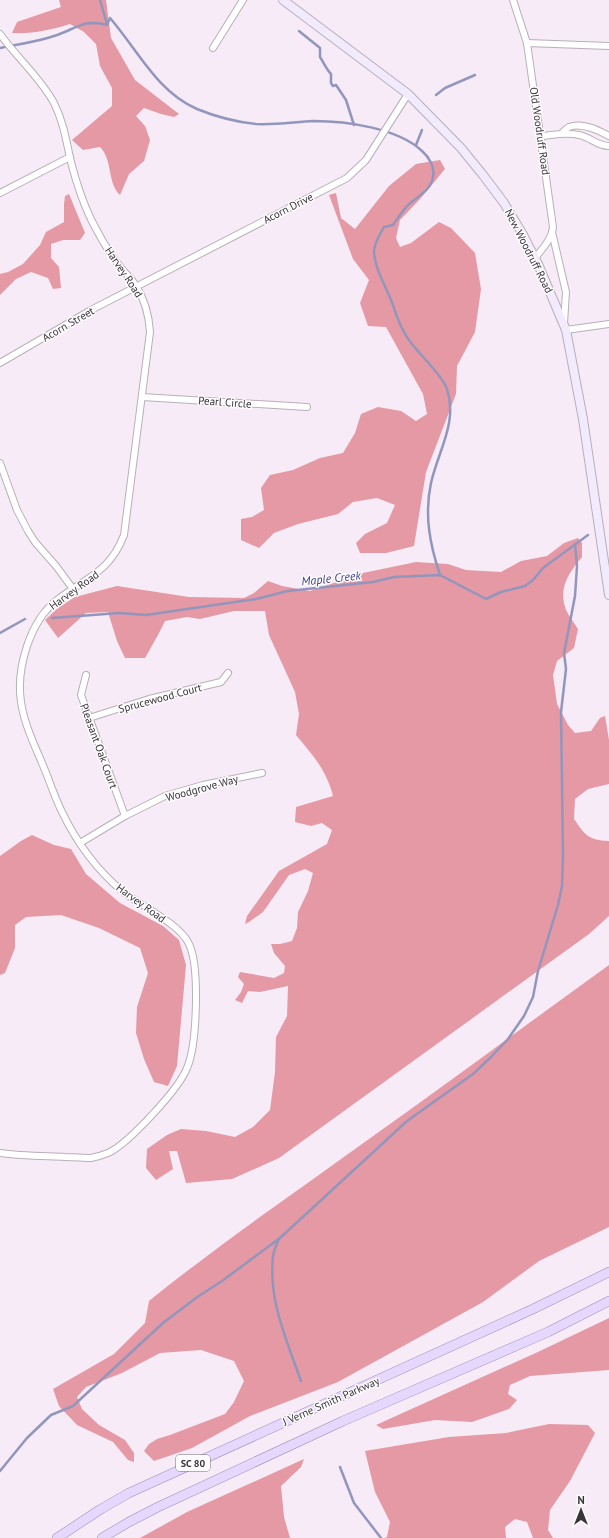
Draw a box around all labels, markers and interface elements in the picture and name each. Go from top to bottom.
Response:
street label: Old Woodruff Road [527,86,553,176]
street label: Acorn Drive [261,189,316,227]
street label: New Woodruff Road [502,207,556,296]
street label: Harvey Road [102,244,146,300]
street label: Acorn Street [40,303,97,344]
street label: Pearl Circle [198,393,253,411]
street label: Harvey Road [46,567,102,613]
water label: Maple Creek [301,567,362,589]
street label: Sprucewood Court [117,680,203,716]
street label: Pleasant Oak Court [77,702,121,791]
street label: Woodgrove Way [164,771,241,804]
street label: Harvey Road [113,880,169,926]
street label: J Verne Smith Parkway [279,1373,382,1429]
road number: SC 80 [176,1455,210,1471]
north arrow [561,1490,601,1530]
text: N [577,1493,585,1507]

